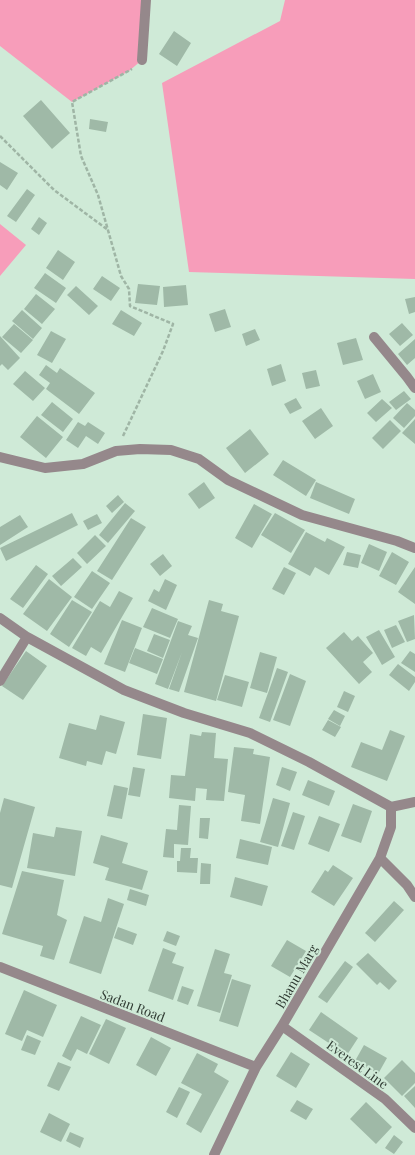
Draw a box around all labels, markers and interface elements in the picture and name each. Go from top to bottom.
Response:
street label: Bhanu Marg [271,941,321,1011]
street label: Sadan Road [98,985,168,1025]
street label: Everest Line [324,1036,392,1092]

